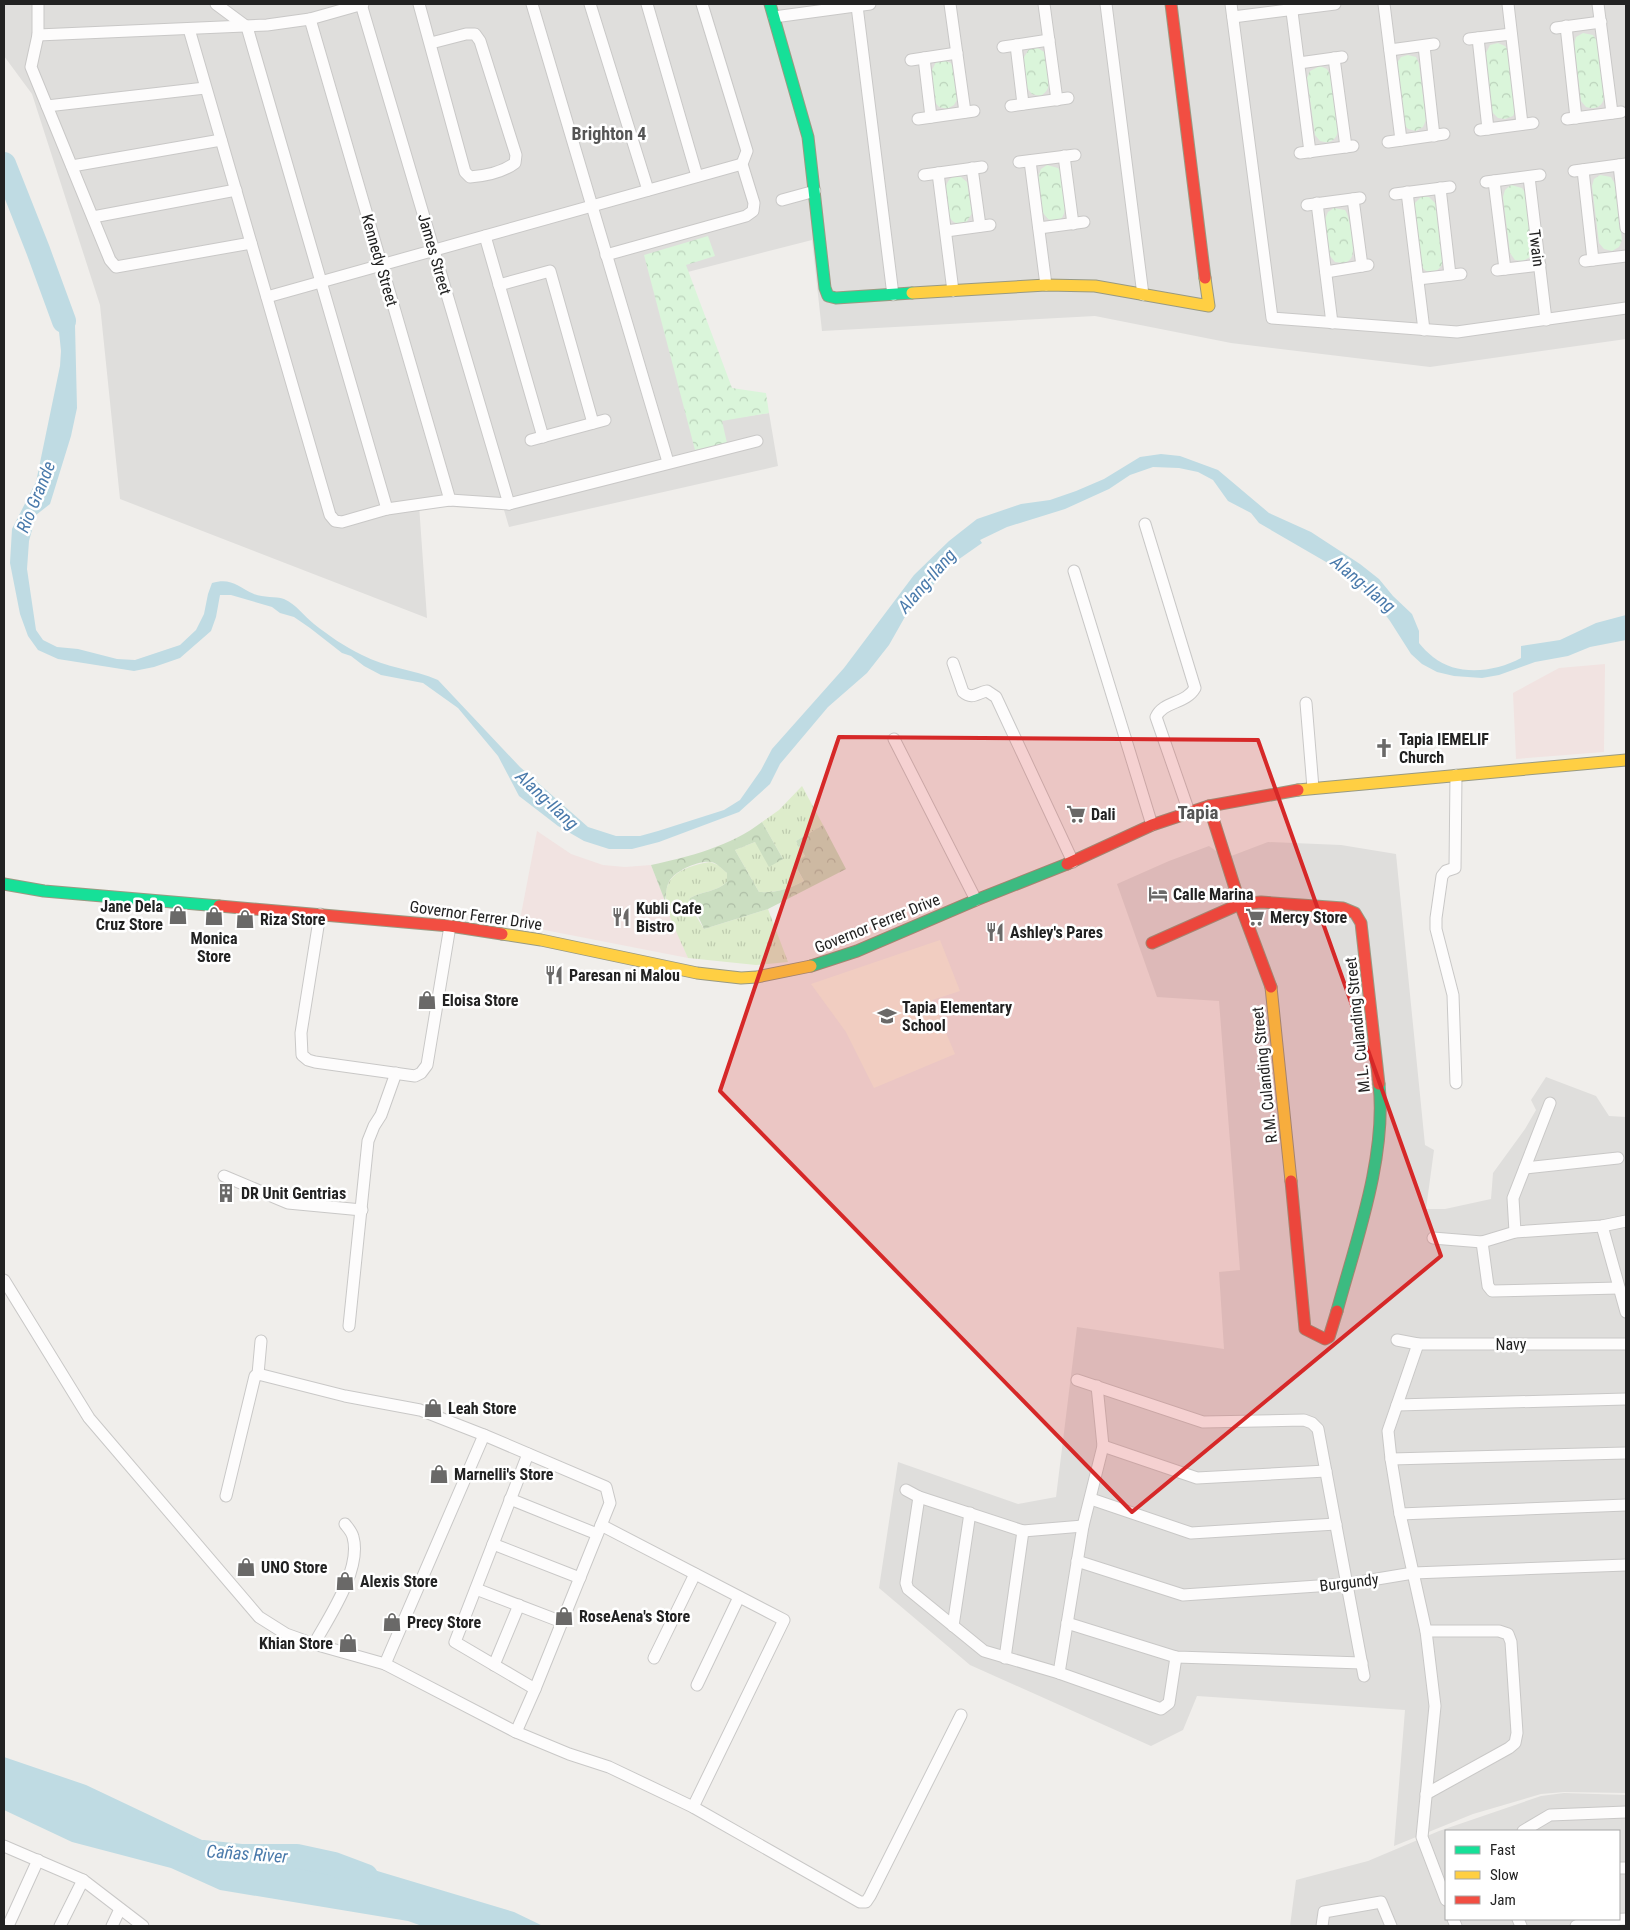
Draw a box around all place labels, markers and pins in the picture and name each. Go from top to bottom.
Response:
place label: Tapia IEMELIF Church [1399,730,1489,767]
church icon: Tapia IEMELIF Church [1373,737,1395,759]
supermarket icon: Dali [1065,803,1087,825]
place label: Dali [1091,805,1116,824]
hotel icon: Calle Marina [1147,883,1169,905]
place label: Calle Marina [1173,885,1254,904]
place label: Jane Dela Cruz Store [96,897,163,934]
place label: Kubli Cafe Bistro [636,899,702,936]
shop icon: Jane Dela Cruz Store [167,904,189,926]
shop icon: Monica Store [203,905,225,927]
restaurant icon: Kubli Cafe Bistro [610,906,632,928]
supermarket icon: Mercy Store [1244,906,1266,928]
shop icon: Riza Store [234,908,256,930]
place label: Mercy Store [1270,908,1348,927]
place label: Riza Store [260,910,326,929]
restaurant icon: Ashley's Pares [984,921,1006,943]
place label: Ashley's Pares [1010,923,1103,942]
place label: Monica Store [191,929,238,966]
restaurant icon: Paresan ni Malou [543,964,565,986]
place label: Paresan ni Malou [569,966,680,985]
shop icon: Eloisa Store [416,989,438,1011]
place label: Eloisa Store [442,991,519,1010]
place label: Tapia Elementary School [902,998,1012,1035]
school or university icon: Tapia Elementary School [876,1005,898,1027]
building icon: DR Unit Gentrias [215,1182,237,1204]
place label: DR Unit Gentrias [241,1184,346,1203]
shop icon: Leah Store [422,1397,444,1419]
place label: Leah Store [448,1399,517,1418]
shop icon: Marnelli's Store [428,1463,450,1485]
place label: Marnelli's Store [454,1465,554,1484]
shop icon: UNO Store [235,1556,257,1578]
place label: UNO Store [261,1558,328,1577]
shop icon: Alexis Store [334,1570,356,1592]
place label: Alexis Store [360,1572,438,1591]
shop icon: RoseAena's Store [553,1605,575,1627]
place label: RoseAena's Store [579,1607,690,1626]
shop icon: Precy Store [381,1611,403,1633]
place label: Precy Store [407,1613,481,1632]
shop icon: Khian Store [337,1632,359,1654]
place label: Khian Store [259,1634,333,1653]

